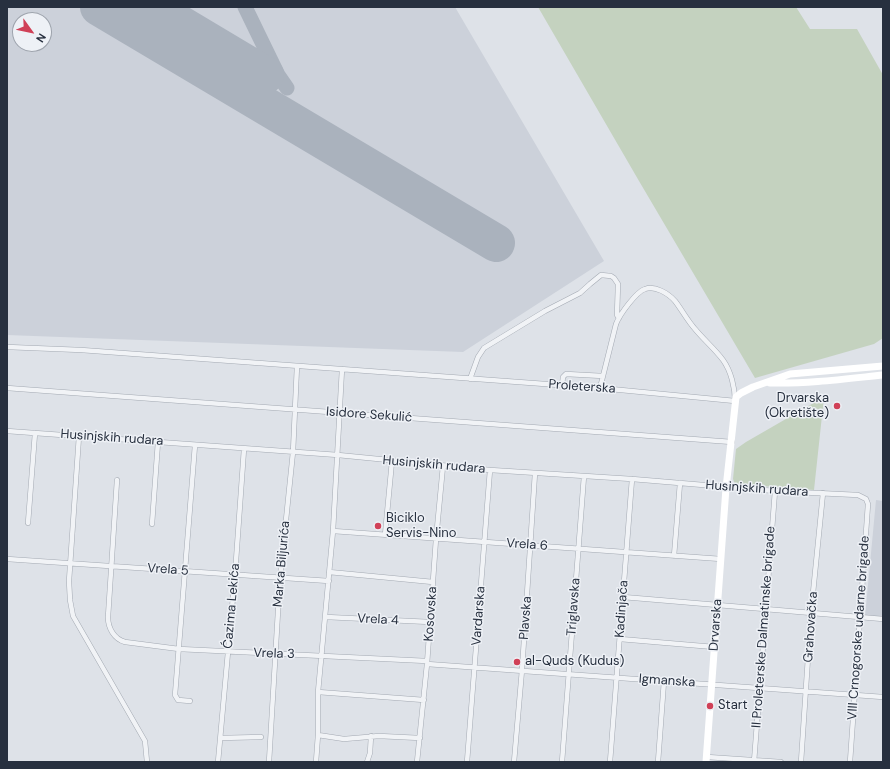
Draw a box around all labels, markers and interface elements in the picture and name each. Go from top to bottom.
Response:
north arrow [12,12,52,52]
text: N [33,31,49,45]
street label: Proleterska [548,377,616,397]
place label: Drvarska (Okretište) [765,391,829,422]
marker: Drvarska (Okretište) [832,401,842,411]
street label: Isidore Sekulić [325,404,413,426]
street label: Husinjskih rudara [60,427,164,449]
street label: Husinjskih rudara [382,453,486,477]
street label: Husinjskih rudara [705,478,809,500]
place label: Biciklo Servis-Nino [386,511,457,542]
street label: Marka Biljurića [270,520,294,608]
marker: Biciklo Servis-Nino [373,521,383,531]
street label: II Proleterske Dalmatinske brigade [749,525,779,729]
street label: VIII Crnogorske udarne brigade [845,535,873,721]
street label: Vrela 6 [506,536,548,554]
street label: Vrela 5 [147,561,189,579]
street label: Ćazima Lekića [220,563,244,649]
street label: Triglavska [564,577,584,637]
street label: Kadinjača [612,580,632,638]
street label: Kosovska [421,586,441,642]
street label: Vardarska [469,586,489,646]
street label: Grahovačka [801,591,821,663]
street label: Plavska [517,596,535,640]
street label: Drvarska [706,598,726,652]
street label: Vrela 4 [357,611,399,629]
street label: Vrela 3 [253,645,295,663]
place label: al-Quds (Kudus) [525,654,624,670]
marker: al-Quds (Kudus) [512,657,522,667]
street label: Igmanska [638,671,696,691]
place label: Start [718,698,748,714]
marker: Start [705,701,715,711]

